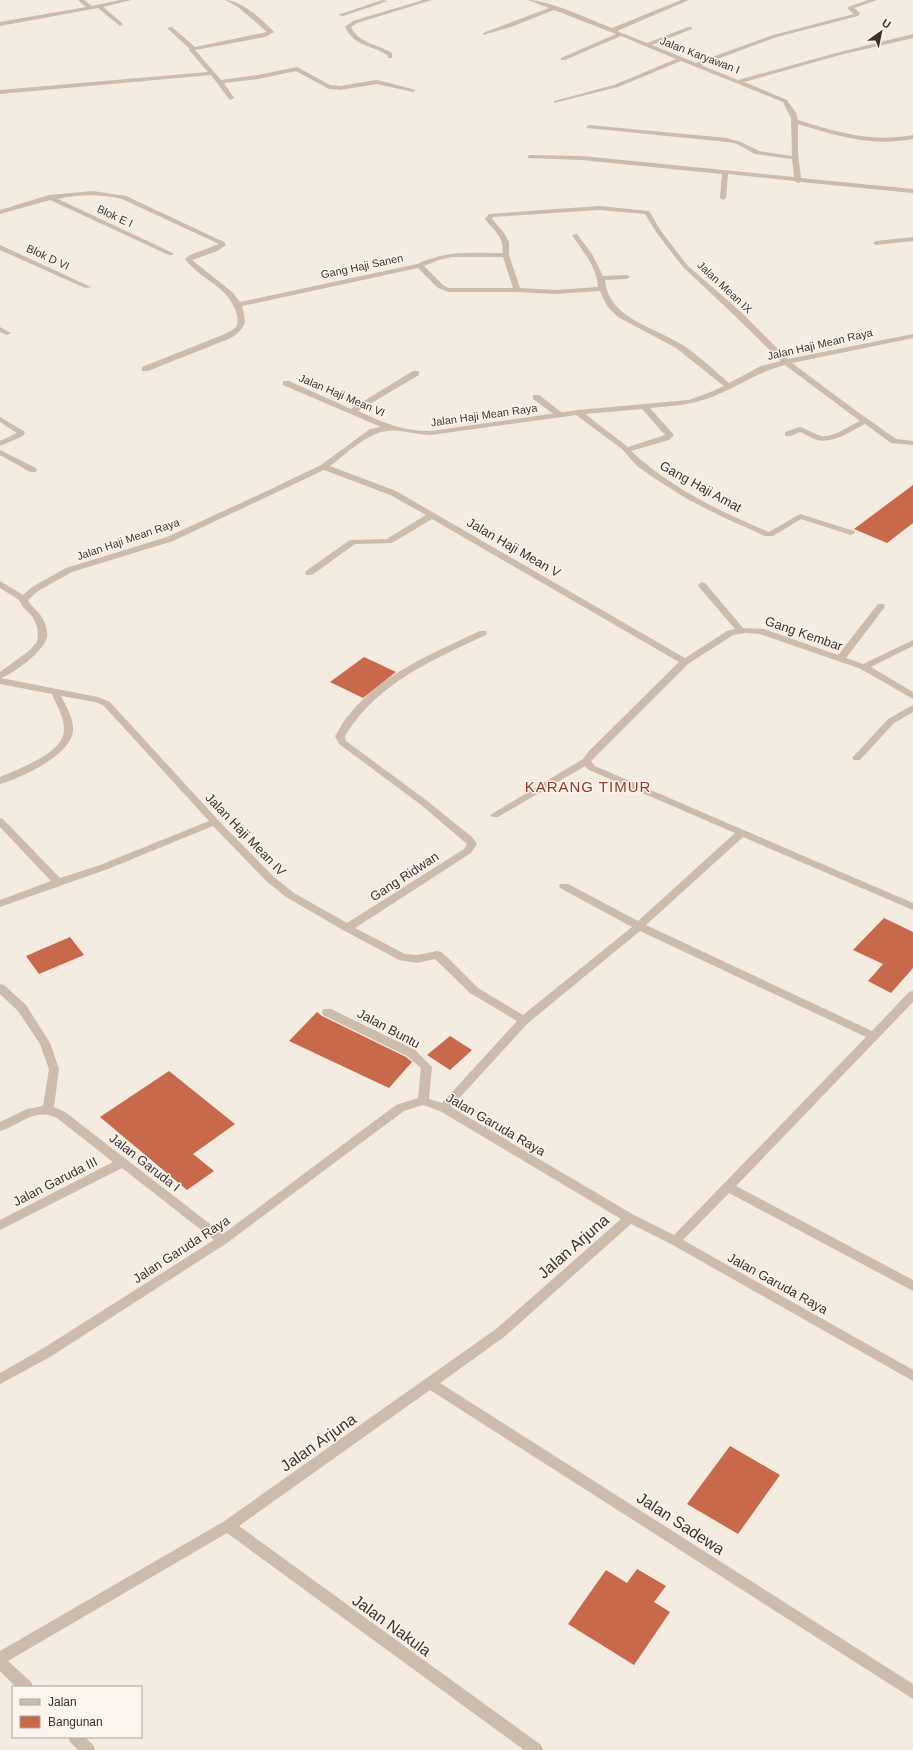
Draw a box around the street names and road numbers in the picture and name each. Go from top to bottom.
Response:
street label: Jalan Karyawan I [658,34,742,76]
street label: Blok E I [95,203,135,229]
street label: Blok D VI [25,242,71,272]
street label: Gang Haji Sanen [320,251,404,281]
street label: Jalan Mean IX [695,259,755,316]
street label: Jalan Haji Mean Raya [766,326,875,362]
street label: Jalan Haji Mean VI [297,371,387,419]
street label: Jalan Haji Mean Raya [430,401,539,428]
street label: Gang Haji Amat [657,458,745,515]
street label: Jalan Haji Mean V [464,515,563,580]
street label: Jalan Haji Mean Raya [75,516,182,562]
street label: Gang Kembar [763,613,845,654]
street label: Jalan Haji Mean IV [202,790,289,879]
street label: Gang Ridwan [367,849,441,904]
street label: Jalan Buntu [355,1006,423,1051]
street label: Jalan Garuda Raya [443,1090,549,1159]
street label: Jalan Garuda I [106,1130,183,1195]
street label: Jalan Garuda III [11,1154,100,1209]
street label: Jalan Arjuna [535,1211,612,1282]
street label: Jalan Garuda Raya [130,1212,233,1286]
street label: Jalan Garuda Raya [725,1250,831,1318]
street label: Jalan Arjuna [277,1410,359,1475]
street label: Jalan Sadewa [634,1489,728,1558]
street label: Jalan Nakula [349,1591,434,1660]

